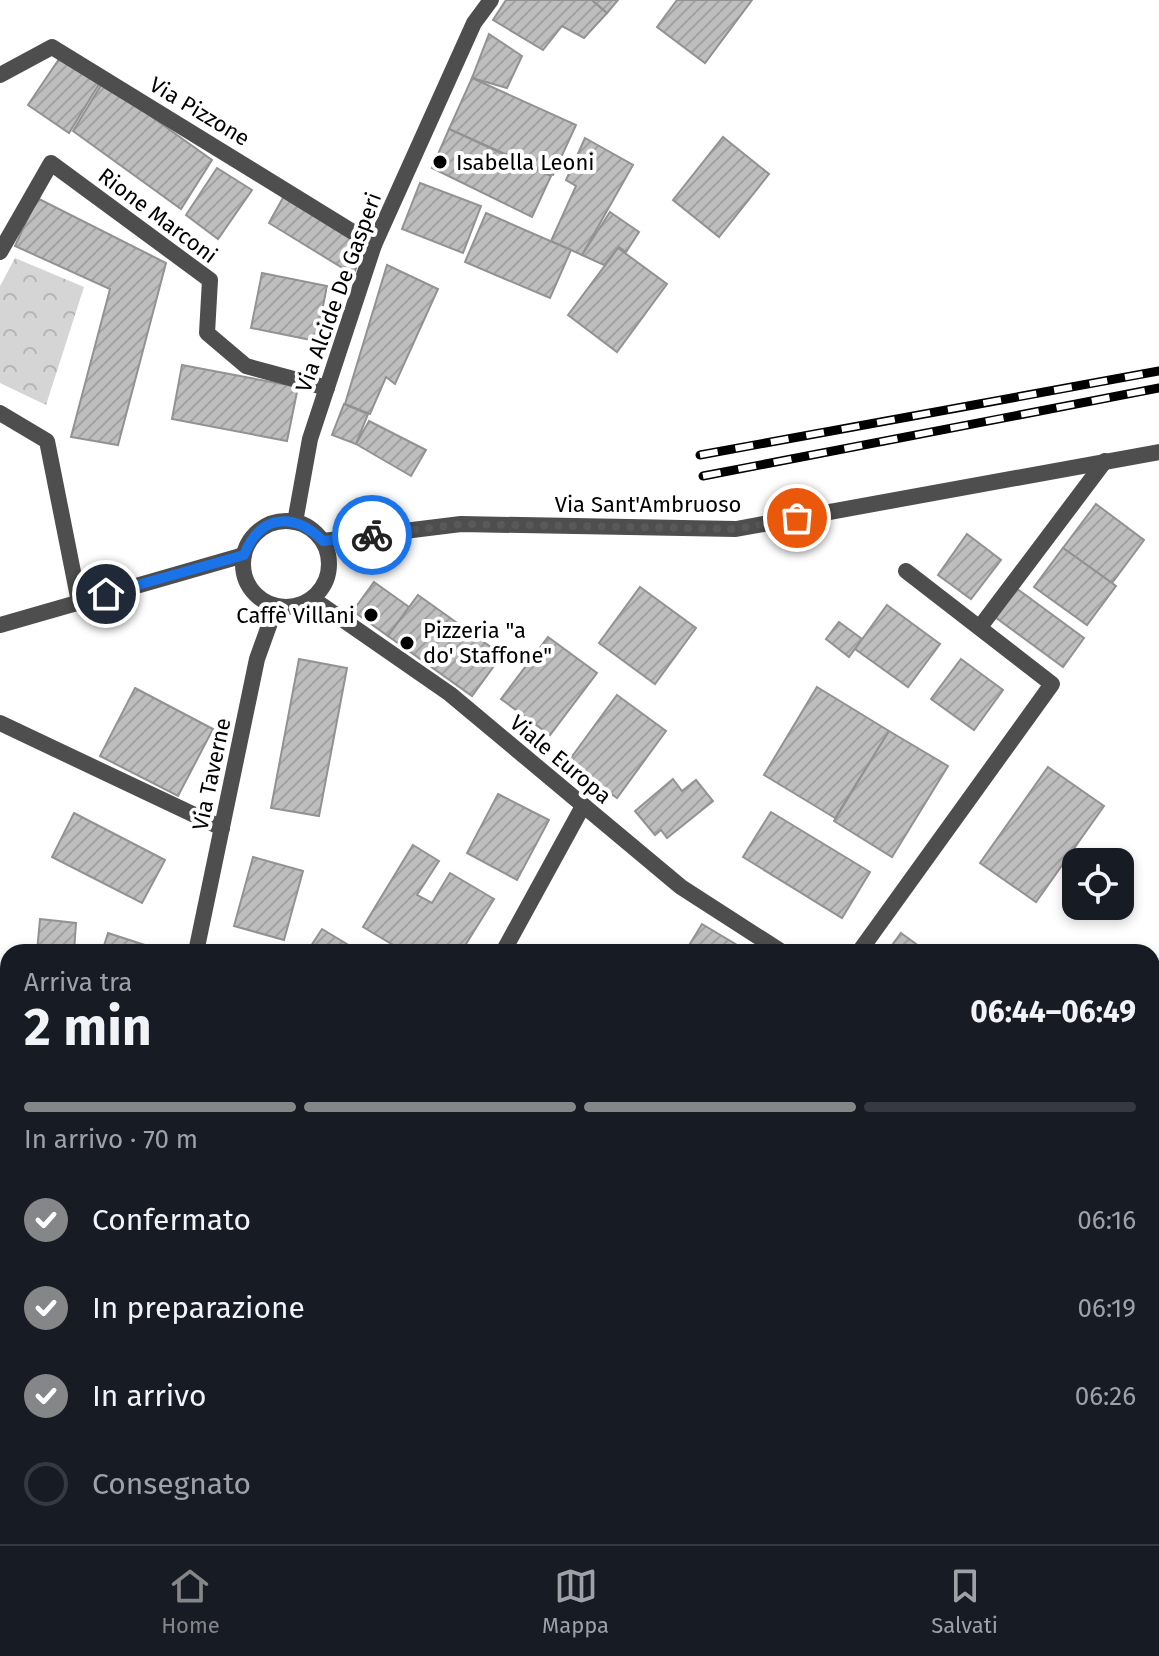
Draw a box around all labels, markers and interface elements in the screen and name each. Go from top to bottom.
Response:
street label: Via Pizzone [145,71,255,152]
place label: Isabella Leoni [456,149,595,176]
marker: Isabella Leoni [431,153,449,171]
street label: Rione Marconi [93,162,223,269]
street label: Via Alcide De Gasperi [290,189,387,396]
pin [763,484,831,552]
street label: Via Sant'Ambruoso [555,491,741,518]
courier [332,495,412,575]
icon: bag [775,496,819,540]
icon: bike [350,513,394,557]
pin [72,560,140,628]
icon: home [84,572,128,616]
place label: Caffè Villani [236,602,355,629]
marker: Caffè Villani [362,606,380,624]
place label: Pizzeria "a do' Staffone" [423,617,552,669]
marker: Pizzeria "a do' Staffone" [398,634,416,652]
street label: Viale Europa [504,709,617,810]
street label: Via Taverne [186,715,237,833]
map controls [1062,848,1134,920]
button: locate [1062,848,1134,920]
text: Arriva tra [24,967,132,998]
text: 06:44–06:49 [970,994,1136,1030]
text: 2 min [24,996,152,1059]
text: In arrivo · 70 m [24,1124,198,1155]
icon: check [24,1198,68,1242]
text: Confermato [92,1202,251,1238]
text: 06:16 [1077,1205,1136,1236]
icon: check [24,1286,68,1330]
text: In preparazione [92,1290,305,1326]
text: 06:19 [1078,1293,1136,1324]
icon: check [24,1374,68,1418]
text: In arrivo [92,1378,206,1414]
text: 06:26 [1075,1381,1136,1412]
text: Consegnato [92,1466,251,1502]
tab: Home [161,1564,220,1639]
tab: Mappa [542,1564,609,1639]
tab: Salvati [931,1564,998,1639]

